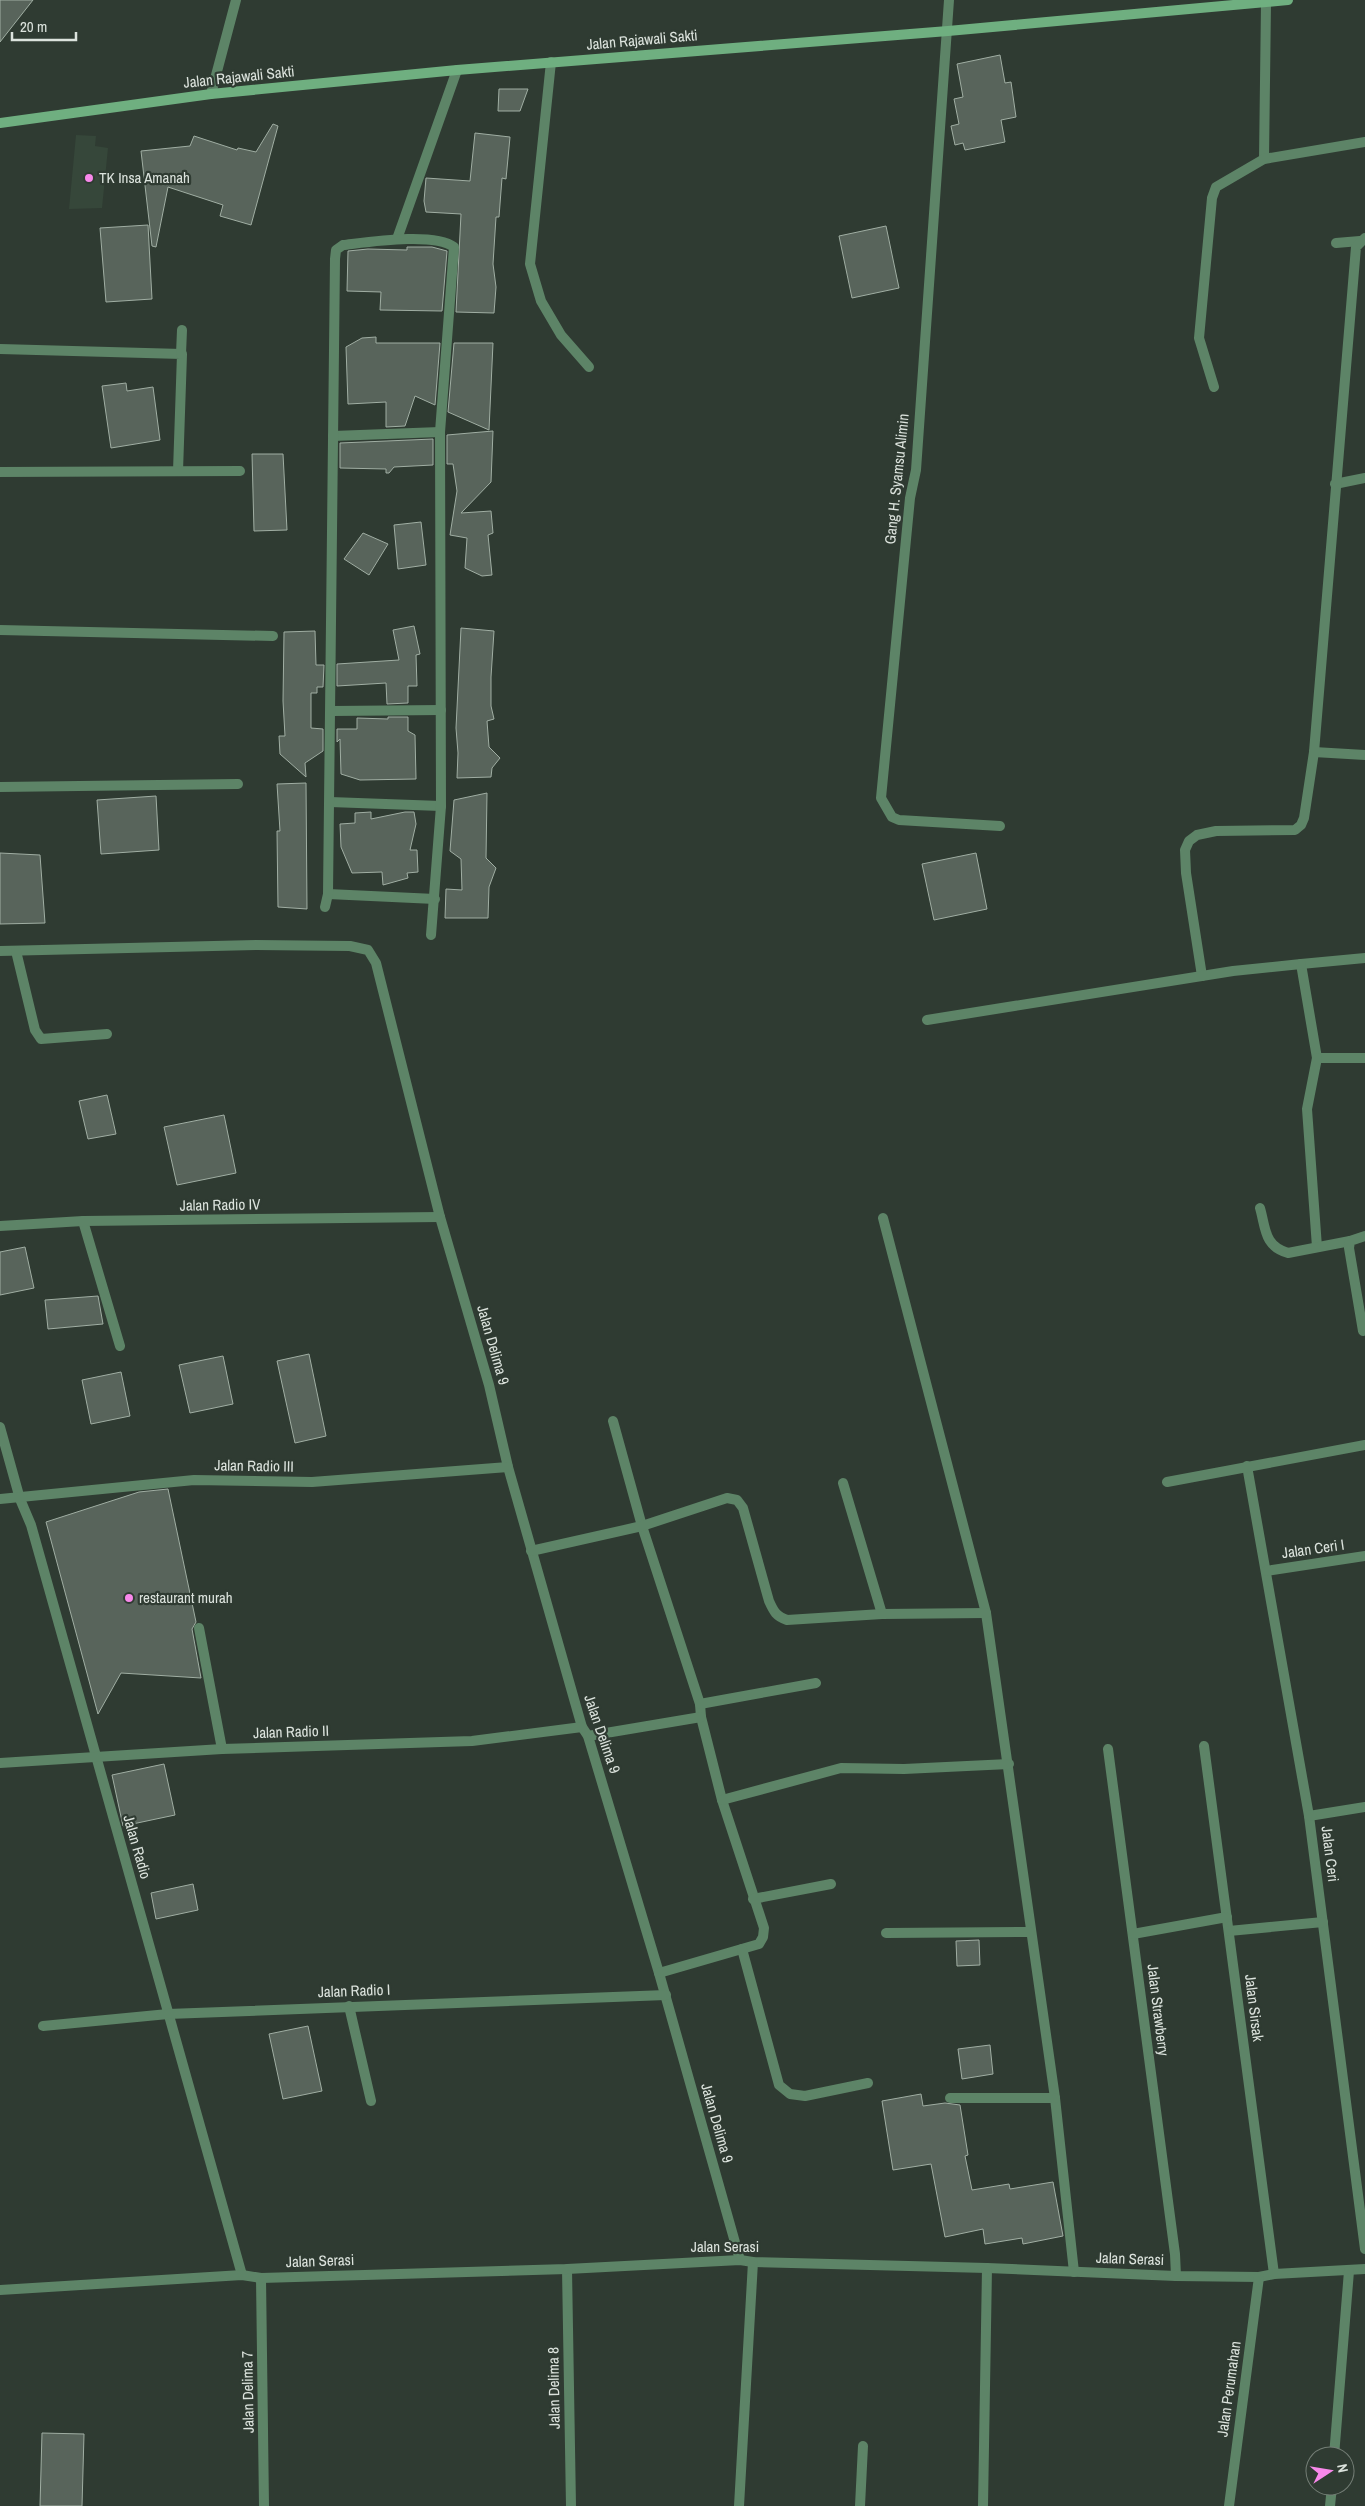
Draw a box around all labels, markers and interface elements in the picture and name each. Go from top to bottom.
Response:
scale bar [12,10,76,42]
text: 20 m [20,16,47,37]
street label: Jalan Rajawali Sakti [586,24,698,55]
street label: Jalan Rajawali Sakti [182,60,295,93]
place label: TK Insa Amanah [99,167,190,188]
marker: TK Insa Amanah [83,172,95,184]
street label: Gang H. Syamsu Alimin [879,413,914,545]
street label: Jalan Radio IV [179,1193,261,1216]
street label: Jalan Delima 9 [472,1303,515,1387]
street label: Jalan Radio III [214,1454,294,1477]
street label: Jalan Ceri I [1280,1534,1346,1563]
place label: restaurant murah [139,1587,233,1608]
marker: restaurant murah [123,1592,135,1604]
street label: Jalan Delima 9 [579,1692,626,1776]
street label: Jalan Radio II [253,1720,329,1743]
street label: Jalan Radio [118,1812,157,1881]
street label: Jalan Ceri [1317,1825,1344,1883]
street label: Jalan Strawberry [1142,1963,1175,2058]
street label: Jalan Sirsak [1240,1973,1269,2044]
street label: Jalan Radio I [317,1979,391,2002]
street label: Jalan Delima 9 [696,2081,739,2165]
street label: Jalan Serasi [691,2236,759,2257]
street label: Jalan Serasi [1095,2247,1165,2270]
street label: Jalan Serasi [285,2249,355,2272]
street label: Jalan Perumahan [1211,2340,1246,2438]
street label: Jalan Delima 8 [542,2347,565,2429]
street label: Jalan Delima 7 [236,2351,259,2433]
north arrow [1305,2446,1355,2496]
text: N [1333,2462,1352,2474]

